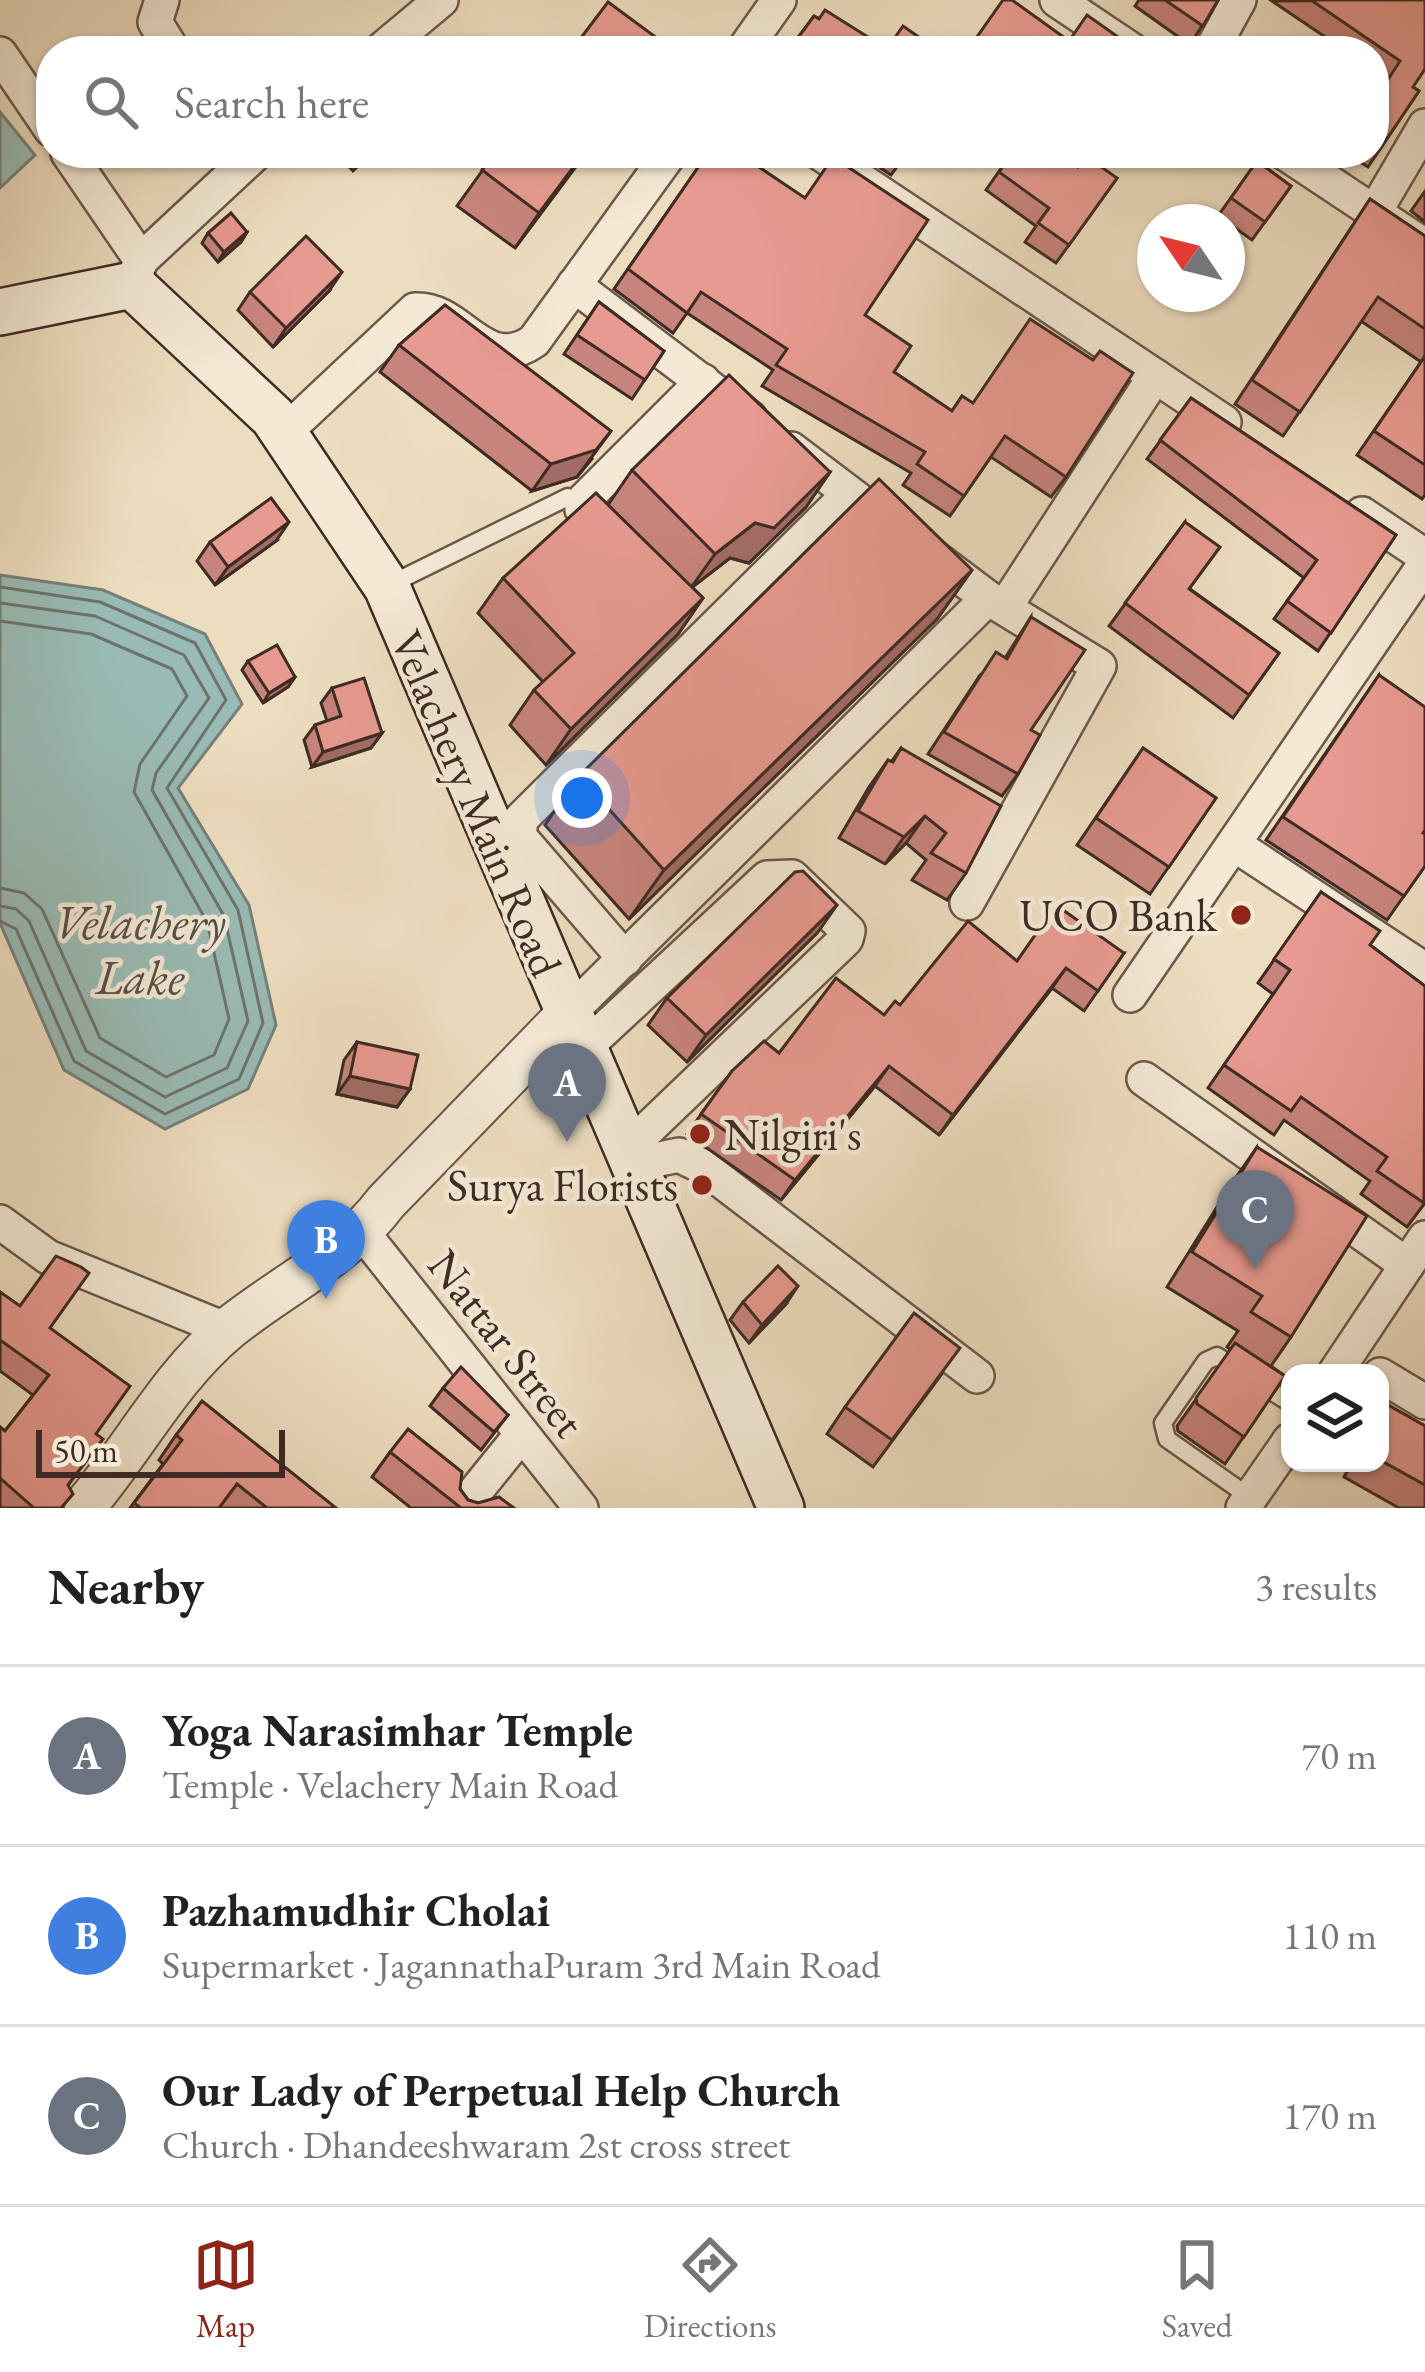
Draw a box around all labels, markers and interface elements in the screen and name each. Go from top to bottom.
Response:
search box [36,36,1389,168]
icon: search [78,69,144,135]
text: Search here [174,73,369,131]
north arrow [1137,204,1245,312]
street label: Velachery Main Road [378,621,576,985]
your location [552,768,612,828]
place label: UCO Bank [1019,886,1218,944]
water label: Velachery Lake [54,891,226,1008]
marker: UCO Bank [1228,902,1254,928]
pin: A [528,1043,606,1142]
place label: Nilgiri's [724,1105,862,1163]
marker: Nilgiri's [687,1121,713,1147]
place label: Surya Florists [447,1156,678,1214]
pin: C [1216,1170,1294,1269]
marker: Surya Florists [689,1172,715,1198]
pin: B [287,1200,365,1299]
street label: Nattar Street [416,1237,598,1449]
map controls [1281,1364,1389,1472]
button: layers [1281,1364,1389,1472]
scale bar [36,1424,285,1477]
text: 50 m [54,1429,118,1472]
text: Nearby [48,1553,204,1619]
text: 3 results [1255,1561,1377,1612]
text: Yoga Narasimhar Temple [162,1701,633,1759]
text: A [73,1730,101,1781]
text: 70 m [1301,1730,1377,1781]
text: Temple · Velachery Main Road [162,1759,618,1810]
text: Pazhamudhir Cholai [162,1881,550,1939]
text: B [75,1910,99,1961]
text: 110 m [1283,1910,1377,1961]
text: Supermarket · JagannathaPuram 3rd Main Road [162,1939,881,1990]
text: Our Lady of Perpetual Help Church [162,2061,841,2119]
text: C [73,2090,101,2141]
text: 170 m [1283,2090,1377,2141]
text: Church · Dhandeeshwaram 2st cross street [162,2119,790,2170]
tab: Map [193,2232,259,2347]
tab: Directions [644,2232,777,2347]
tab: Saved [1162,2232,1232,2347]

